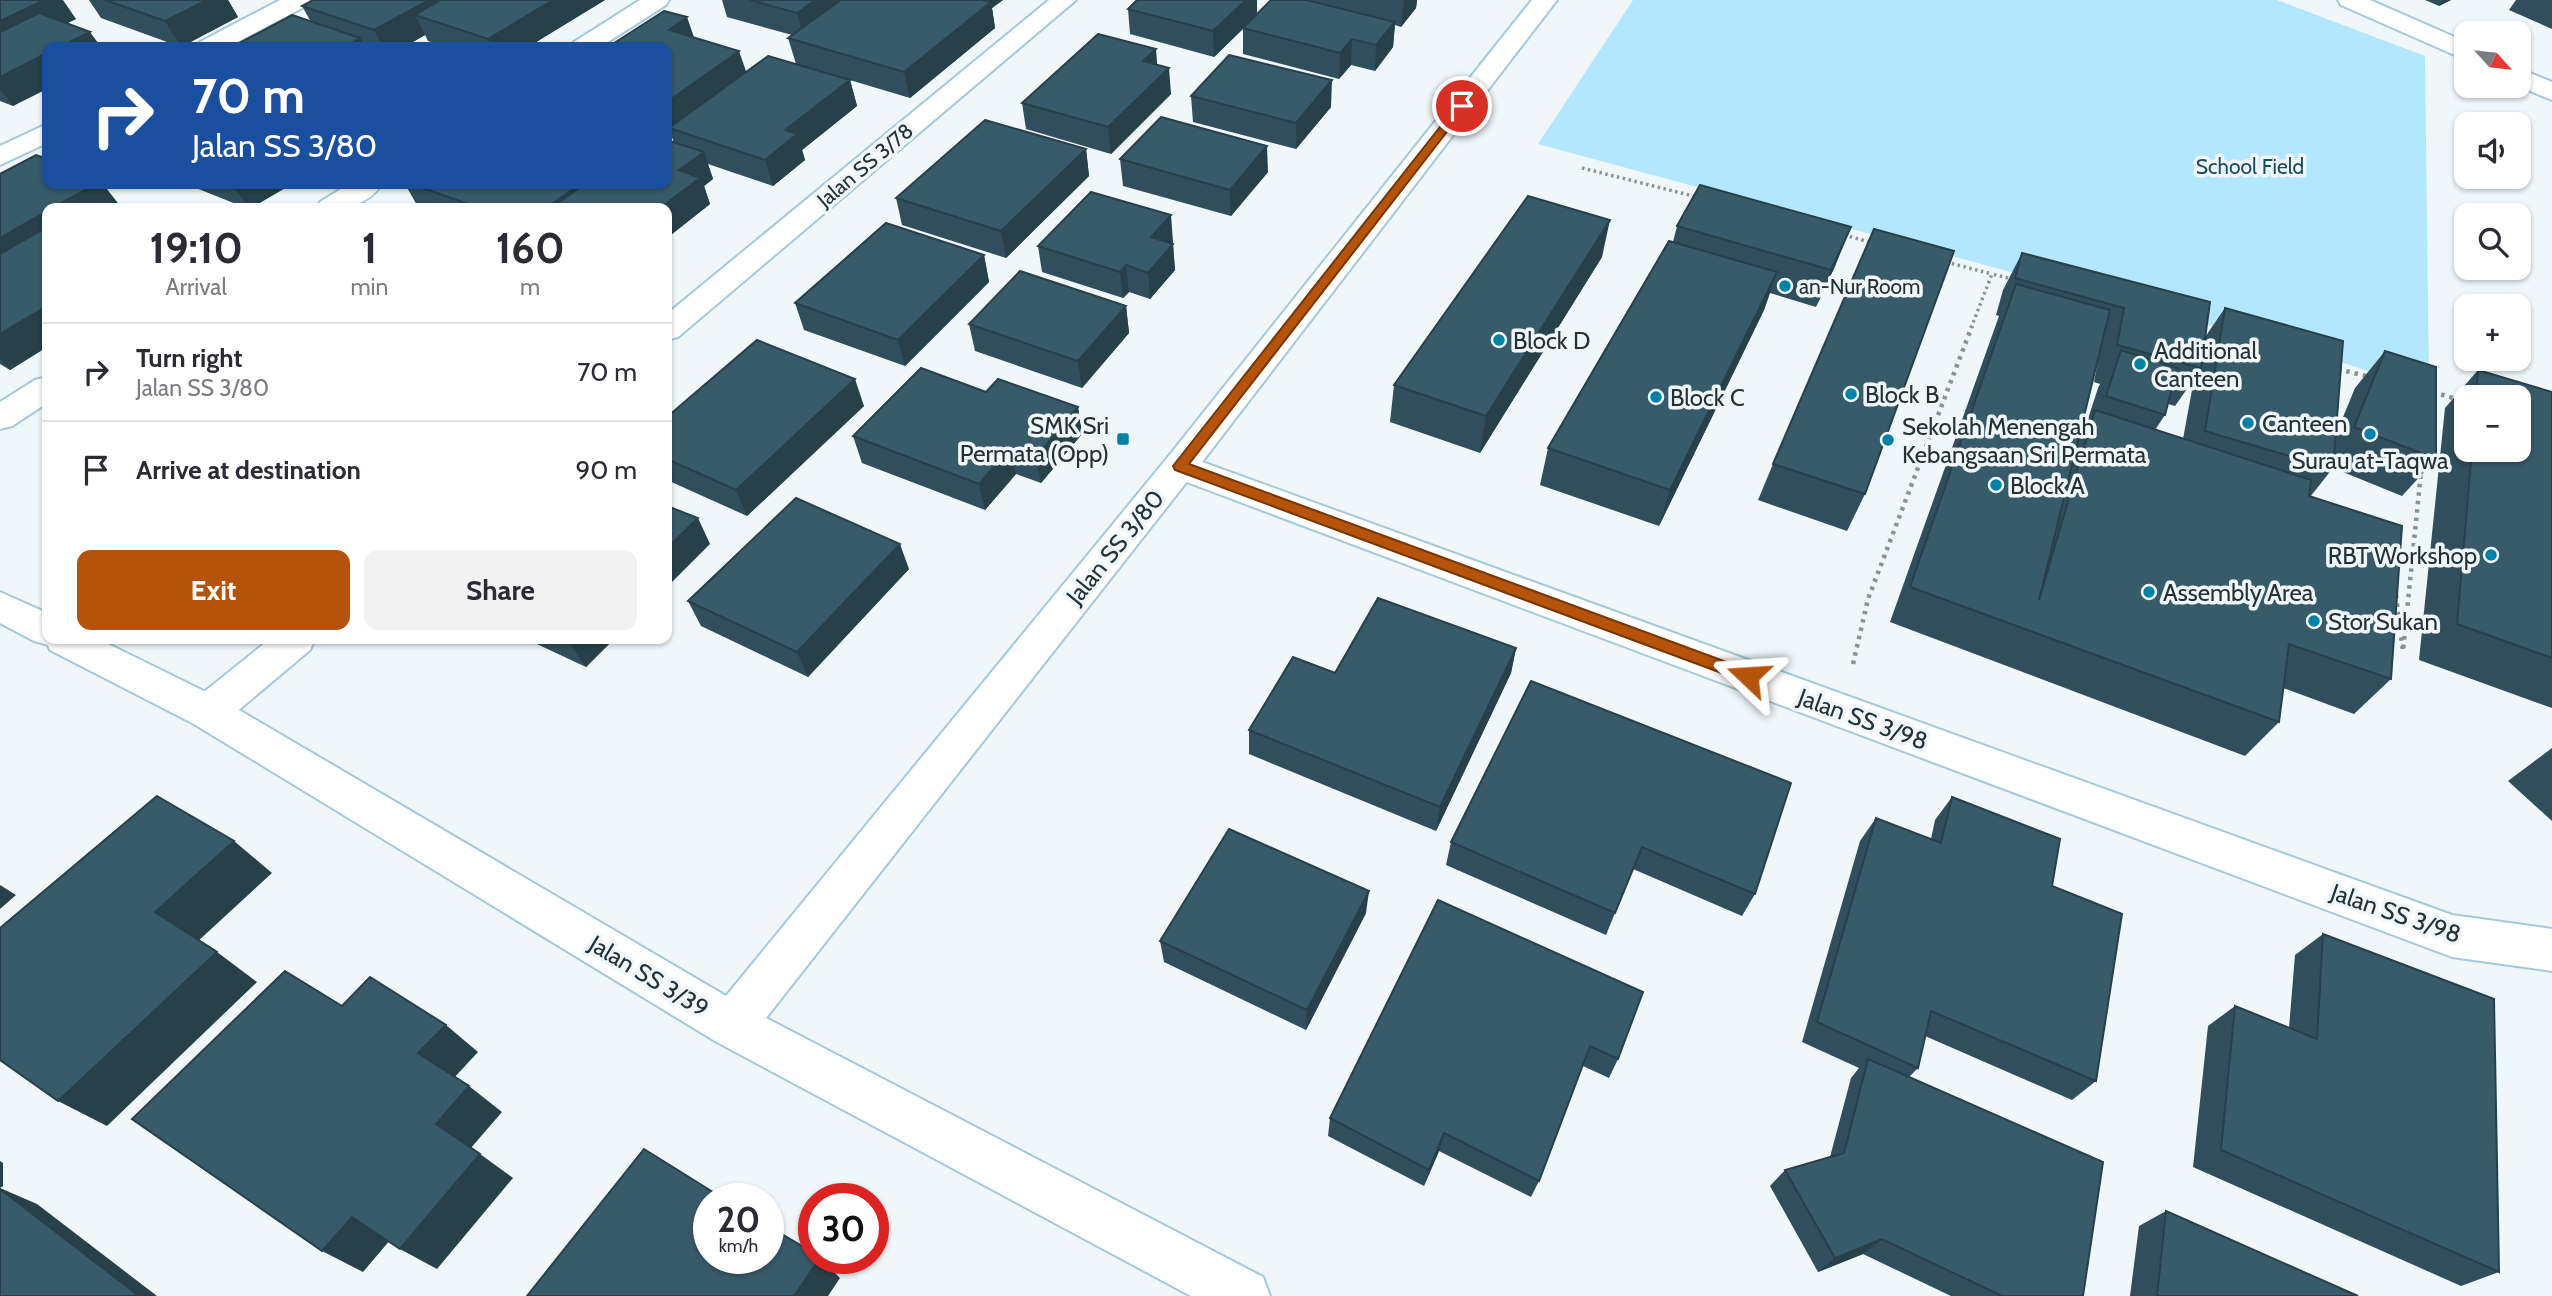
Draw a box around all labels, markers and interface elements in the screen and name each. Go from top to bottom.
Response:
north arrow [2454,21,2530,98]
map controls [2454,21,2531,462]
text: 70 m [192,66,305,125]
icon: right [77,70,168,161]
pin [1432,76,1492,136]
icon: arrive [1443,87,1481,125]
button: sound [2454,112,2531,189]
street label: Jalan SS 3/78 [811,118,918,213]
text: Jalan SS 3/80 [192,126,377,165]
park label: School Field [2196,154,2304,179]
button: search [2454,203,2531,280]
text: 19:10 [149,222,243,274]
text: 1 [362,222,377,274]
text: 160 [496,222,565,274]
text: Arrival [166,273,227,301]
text: min [350,273,388,301]
text: m [520,273,540,301]
place label: an-Nur Room [1799,274,1920,299]
marker: an-Nur Room [1777,278,1793,294]
button: + [2454,294,2531,371]
place label: Block D [1513,326,1590,355]
marker: Block D [1491,332,1507,348]
place label: Additional Canteen [2154,336,2258,393]
text: Turn right [136,342,242,374]
icon: right [77,353,115,391]
text: 70 m [577,356,637,388]
marker: Additional Canteen [2132,356,2148,372]
text: Jalan SS 3/80 [136,374,269,402]
place label: Block B [1865,380,1939,409]
place label: Block C [1670,383,1745,412]
button: − [2454,385,2531,462]
marker: Block B [1843,386,1859,402]
marker: Block C [1648,389,1664,405]
place label: Canteen [2262,409,2348,438]
place label: SMK Sri Permata (Opp) [960,411,1109,468]
place label: Sekolah Menengah Kebangsaan Sri Permata [1902,412,2147,469]
marker: Canteen [2240,415,2256,431]
marker: Surau at-Taqwa [2362,426,2378,442]
marker: SMK Sri Permata (Opp) [1115,431,1131,447]
marker: Sekolah Menengah Kebangsaan Sri Permata [1880,432,1896,448]
place label: Surau at-Taqwa [2292,446,2449,475]
icon: arrive [77,451,115,489]
text: Arrive at destination [136,454,361,486]
text: 90 m [575,454,637,486]
place label: Block A [2010,471,2085,500]
marker: Block A [1988,477,2004,493]
street label: Jalan SS 3/80 [1059,484,1170,611]
place label: RBT Workshop [2328,541,2477,570]
marker: RBT Workshop [2483,547,2499,563]
button: Exit [77,550,350,630]
button: Share [364,550,637,630]
place label: Assembly Area [2163,578,2314,607]
marker: Assembly Area [2141,584,2157,600]
place label: Stor Sukan [2328,607,2438,636]
marker: Stor Sukan [2306,613,2322,629]
position arrow [1711,639,1785,713]
street label: Jalan SS 3/98 [1793,682,1932,756]
street label: Jalan SS 3/98 [2326,877,2465,949]
street label: Jalan SS 3/39 [583,929,714,1023]
speed limit sign: 30 [798,1183,889,1274]
text: 20 [717,1198,760,1241]
text: km/h [719,1235,758,1257]

